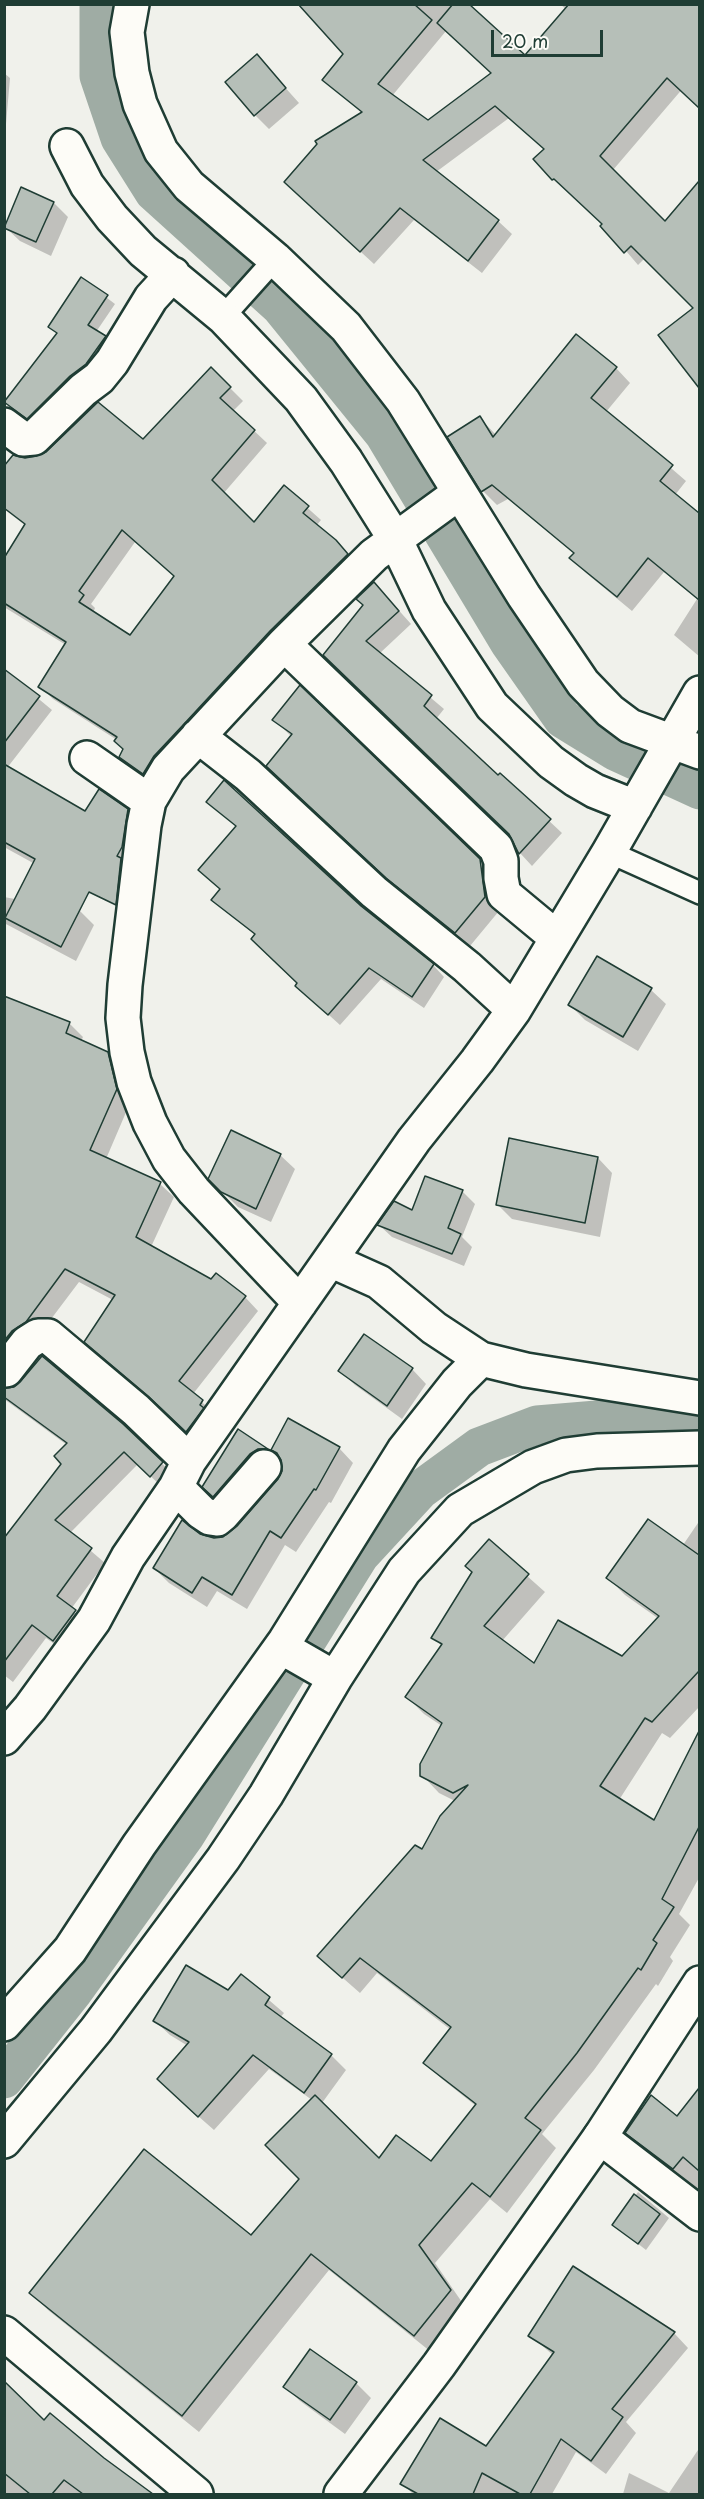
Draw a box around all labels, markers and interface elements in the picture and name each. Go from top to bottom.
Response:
scale bar [494,18,606,56]
text: 20 m [502,27,548,54]

